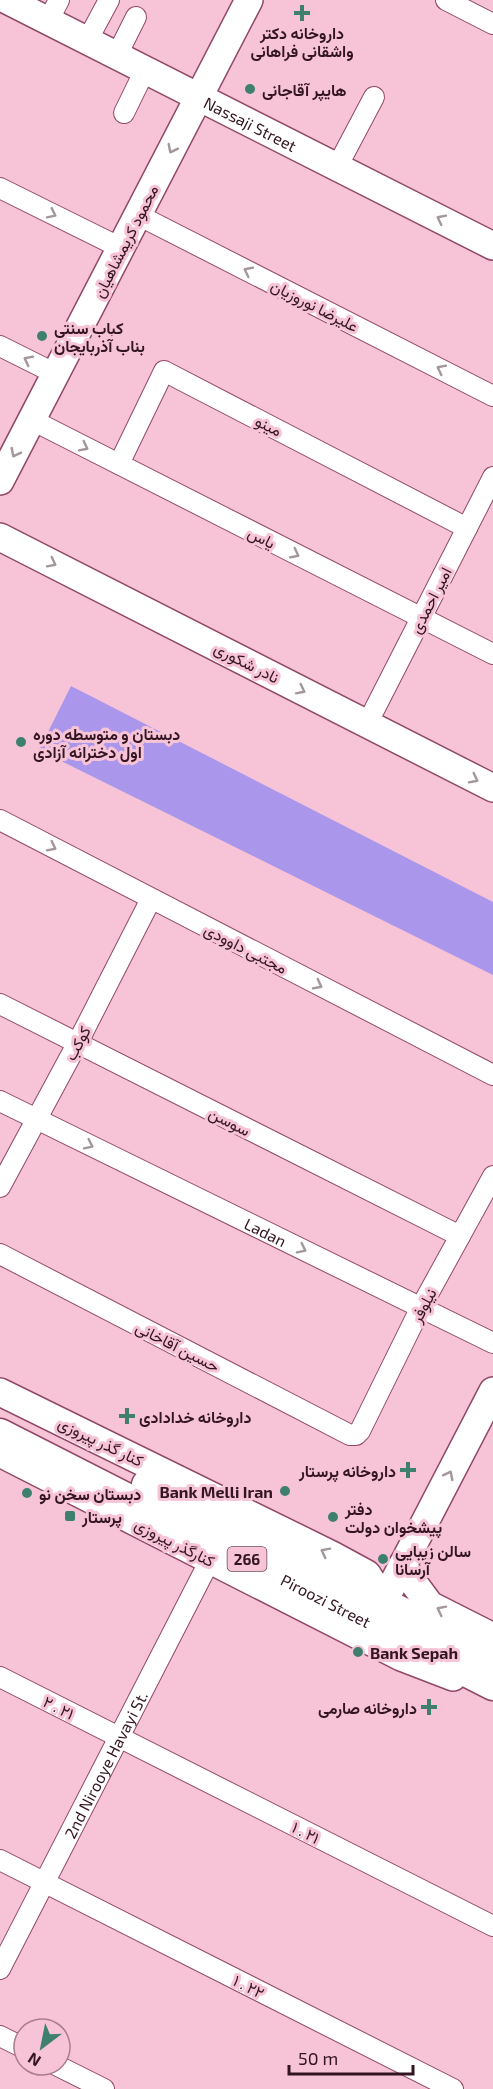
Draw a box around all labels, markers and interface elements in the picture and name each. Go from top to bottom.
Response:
marker: داروخانه دکتر واشقانی فراهانی [295,6,309,20]
place label: داروخانه دکتر واشقانی فراهانی [250,23,354,62]
place label: هایپر آقاجانی [262,80,347,102]
marker: هایپر آقاجانی [243,82,257,96]
street label: Nassaji Street [201,92,300,155]
one-way arrow [168,143,179,153]
street label: محمود کریمشاهیان [88,181,163,301]
one-way arrow [46,206,57,218]
one-way arrow [436,215,447,227]
one-way arrow [244,267,255,279]
street label: علیرضا نوروزیان [267,275,362,337]
place label: کباب سنتی بناب آذربایجان [54,318,145,357]
marker: کباب سنتی بناب آذربایجان [35,329,49,343]
one-way arrow [23,356,34,367]
one-way arrow [436,365,447,376]
street label: مینو [252,410,285,441]
one-way arrow [77,439,88,451]
one-way arrow [11,446,22,457]
street label: یاس [244,522,279,554]
one-way arrow [289,547,300,558]
one-way arrow [46,556,56,567]
street label: امیر احمدی [405,564,457,637]
street label: نادر شکوری [211,638,283,688]
one-way arrow [294,683,305,694]
place label: دبستان و متوسطه دوره اول دخترانه آزادی [33,724,180,763]
marker: دبستان و متوسطه دوره اول دخترانه آزادی [14,735,28,749]
one-way arrow [468,771,479,783]
one-way arrow [46,840,56,851]
street label: مجتبی داوودی [200,919,291,979]
one-way arrow [312,978,323,989]
street label: کوکب [60,1023,96,1064]
street label: سوسن [205,1103,254,1141]
one-way arrow [83,1138,94,1150]
street label: Ladan [242,1213,290,1250]
one-way arrow [296,1242,307,1254]
street label: نیلوفر [406,1285,442,1327]
street label: حسین آقاخانی [132,1317,223,1377]
place label: داروخانه خدادادی [139,1407,251,1428]
marker: داروخانه خدادادی [120,1409,134,1423]
street label: کنار گذر پیروزی [54,1412,147,1472]
place label: داروخانه پرستار [298,1461,396,1483]
marker: داروخانه پرستار [401,1463,415,1477]
one-way arrow [442,1471,453,1481]
place label: Bank Melli Iran [159,1482,273,1501]
place label: دبستان سخن نو [39,1484,141,1505]
marker: Bank Melli Iran [278,1484,292,1498]
marker: دبستان سخن نو [20,1486,34,1500]
place label: دفتر پیشخوان دولت [344,1499,442,1539]
place label: پرستار [81,1507,122,1529]
marker: پرستار [63,1509,77,1523]
marker: دفتر پیشخوان دولت [326,1510,340,1524]
street label: کنارگذر پیروزی [131,1514,218,1573]
place label: سالن زیبایی آرسانا [395,1541,471,1580]
road number: 266 [228,1547,266,1571]
one-way arrow [321,1547,332,1559]
marker: سالن زیبایی آرسانا [376,1552,390,1566]
street label: Piroozi Street [278,1569,374,1631]
one-way arrow [436,1606,447,1618]
place label: Bank Sepah [370,1643,458,1662]
marker: Bank Sepah [351,1645,365,1659]
street label: 2nd Nirooye Havayi St. [59,1688,151,1841]
street label: ۲ . ۲۱ [40,1691,78,1723]
place label: داروخانه صارمی [318,1698,417,1719]
marker: داروخانه صارمی [422,1700,436,1714]
street label: ۱ . ۲۱ [289,1817,323,1847]
street label: ۱ . ۲۲ [230,1970,268,2002]
north arrow [12,2017,72,2077]
scale bar [289,2038,414,2076]
text: 50 m [298,2047,338,2069]
text: N [24,2049,44,2071]

